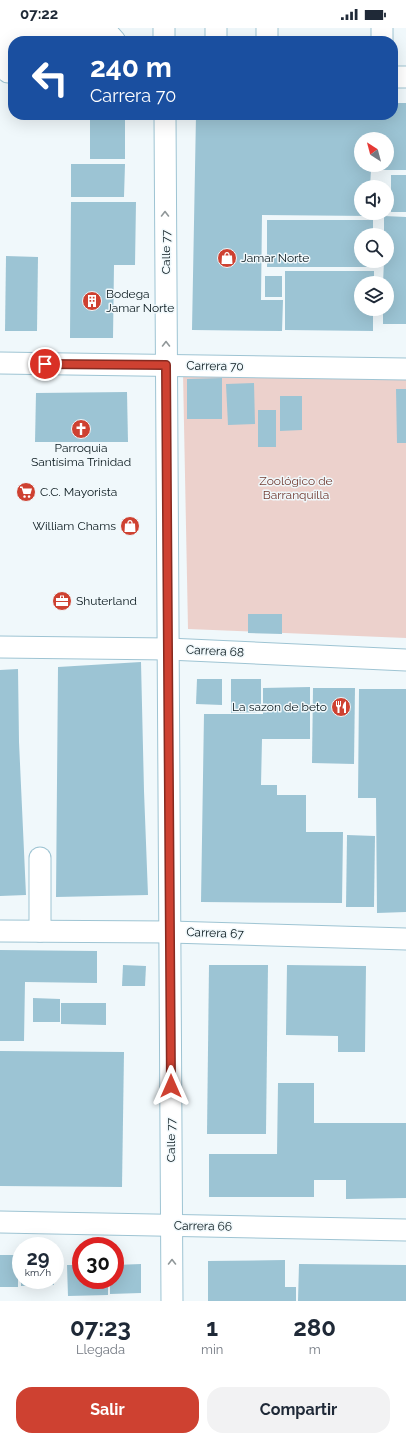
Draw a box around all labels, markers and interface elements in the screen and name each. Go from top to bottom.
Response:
text: 07:22 [20,5,58,23]
text: 240 m [90,51,172,84]
icon: left [24,52,76,104]
text: Carrera 70 [90,85,176,106]
north arrow [354,132,394,172]
map controls [354,132,394,316]
button: sound [354,180,394,220]
one-way arrow [161,211,169,217]
button: search [354,228,394,268]
street label: Calle 77 [159,229,173,274]
shop icon: Jamar Norte [216,247,238,269]
place label: Jamar Norte [241,251,309,265]
button: layers [354,276,394,316]
place label: Bodega Jamar Norte [106,287,174,315]
building icon: Bodega Jamar Norte [81,290,103,312]
one-way arrow [162,341,170,347]
pin [28,347,62,381]
icon: arrive [34,353,56,375]
street label: Carrera 70 [186,358,244,374]
church icon: Parroquia Santísima Trinidad [70,418,92,440]
place label: Parroquia Santísima Trinidad [31,441,131,469]
park label: Zoológico de Barranquilla [259,474,333,502]
supermarket icon: C.C. Mayorista [15,481,37,503]
place label: C.C. Mayorista [40,485,117,499]
shop icon: William Chams [119,515,141,537]
place label: William Chams [32,519,116,533]
office icon: Shuterland [51,590,73,612]
place label: Shuterland [76,594,137,608]
street label: Carrera 68 [186,642,244,660]
restaurant icon: La sazon de beto [330,696,352,718]
place label: La sazon de beto [232,700,327,714]
street label: Carrera 67 [186,925,245,941]
position arrow [150,1065,192,1107]
street label: Calle 77 [164,1117,178,1162]
street label: Carrera 66 [174,1218,232,1234]
speed limit sign: 30 [72,1237,124,1289]
text: 29 [26,1246,50,1270]
one-way arrow [168,1259,176,1265]
text: km/h [25,1267,51,1278]
text: 07:23 [70,1313,131,1342]
text: 1 [206,1313,218,1342]
text: 280 [293,1313,336,1342]
text: Llegada [76,1342,125,1357]
text: min [201,1342,223,1357]
text: m [309,1342,321,1357]
button: Salir [16,1387,199,1433]
button: Compartir [207,1387,390,1433]

